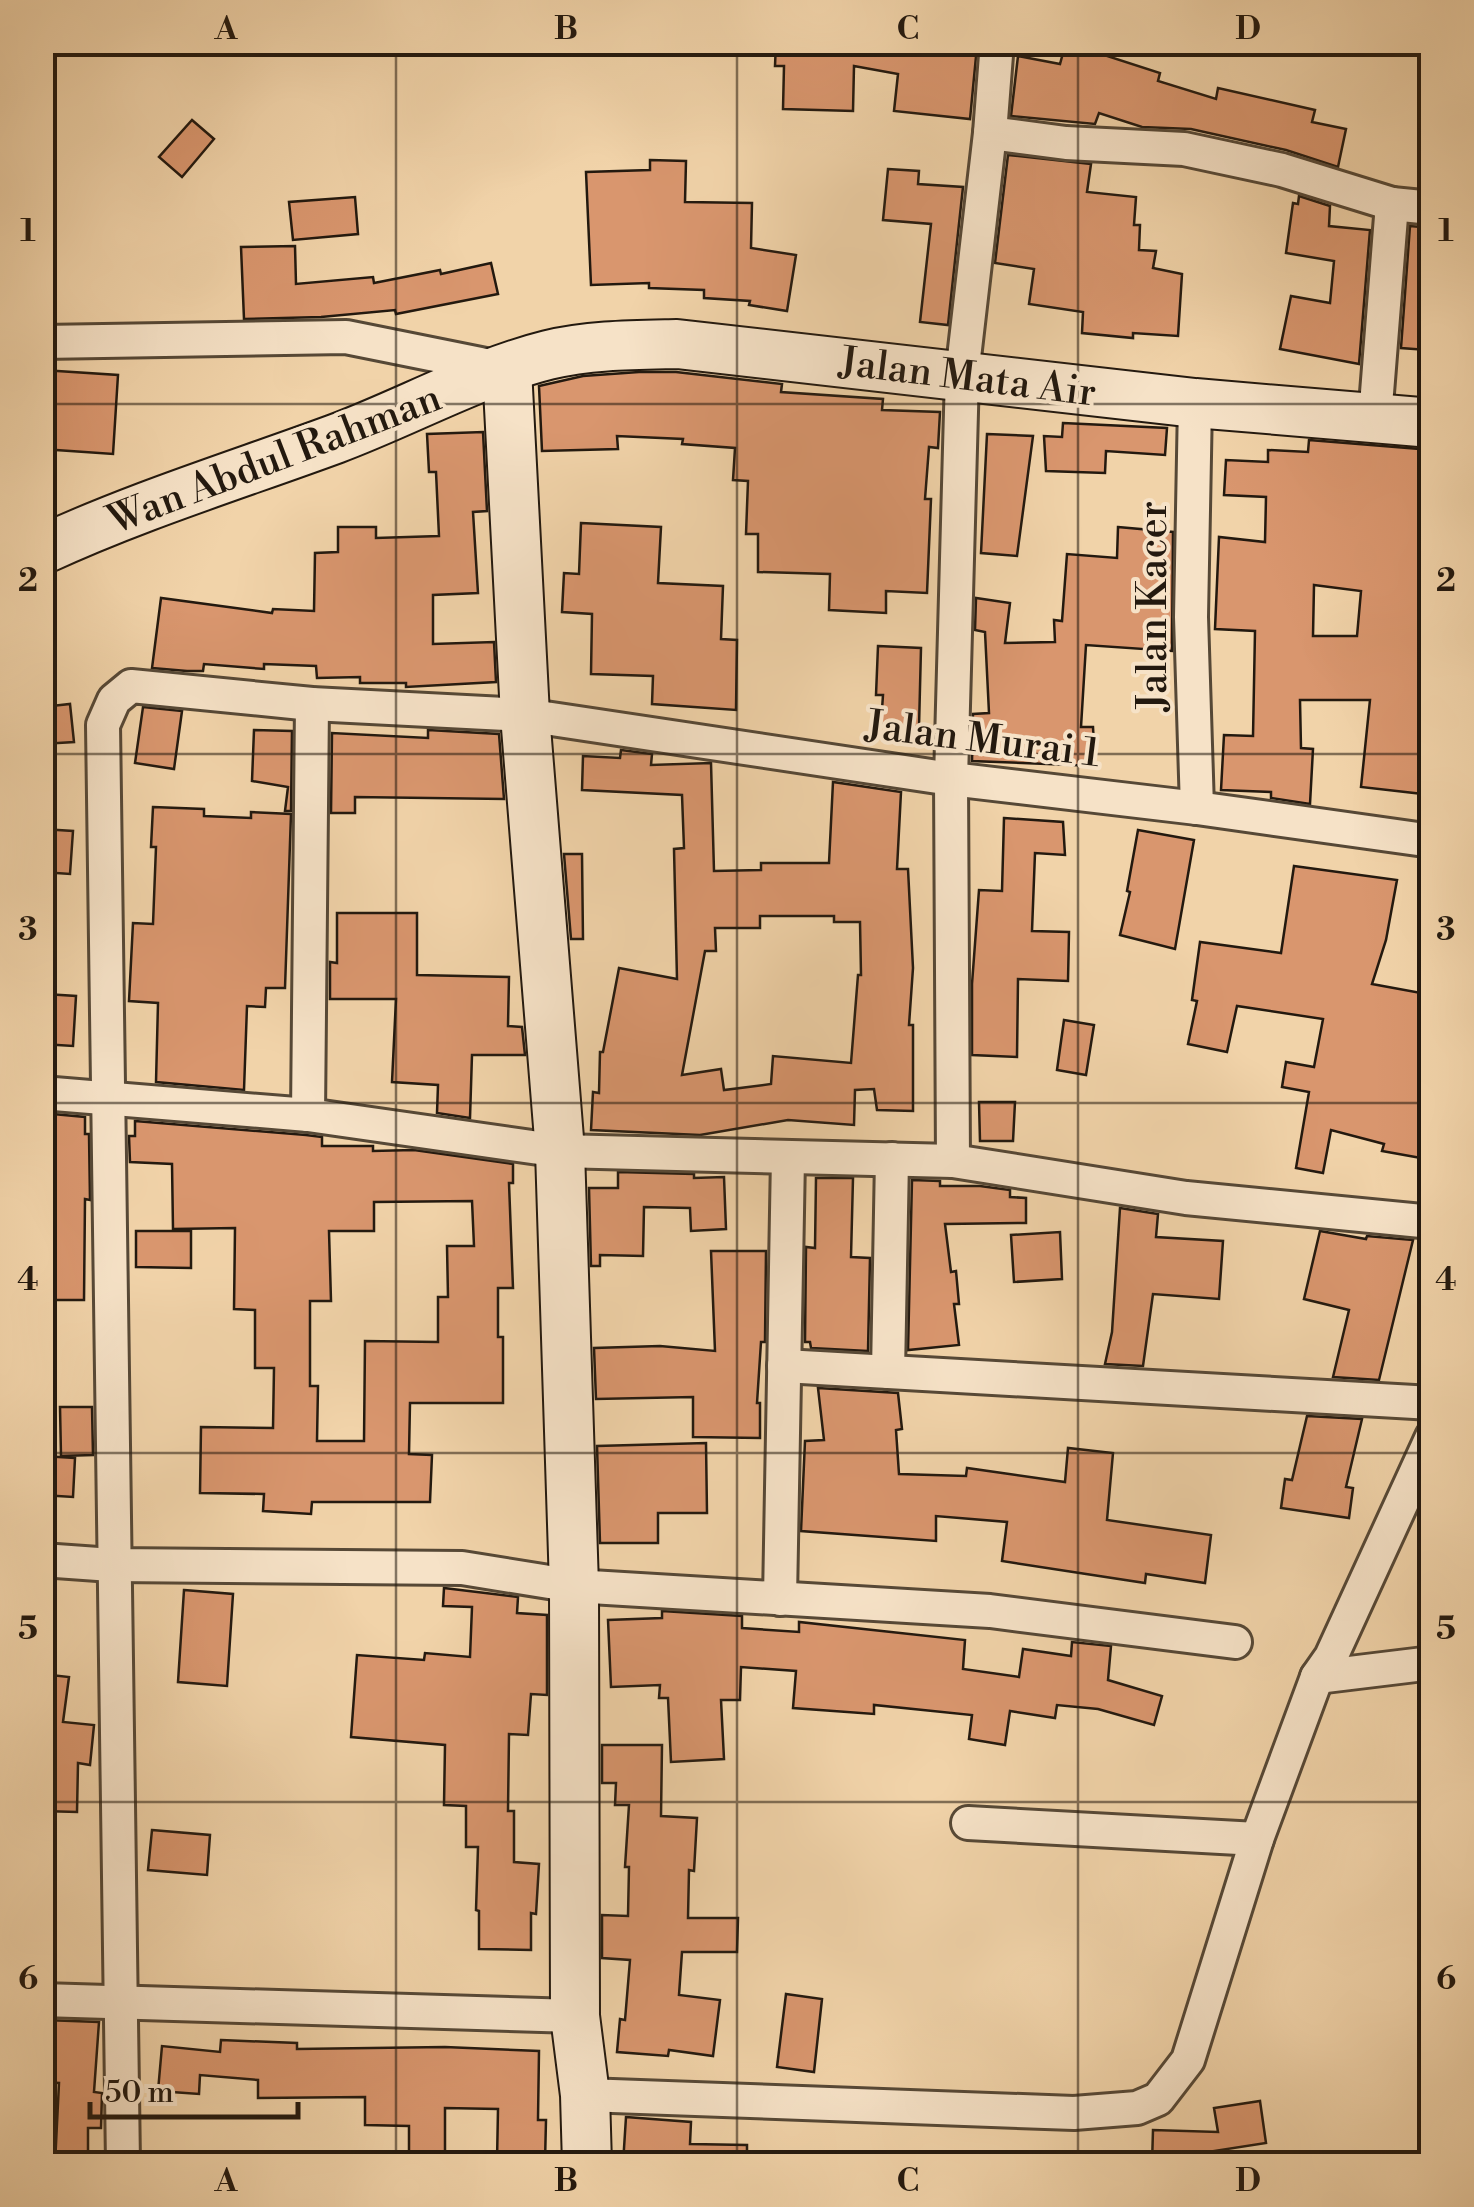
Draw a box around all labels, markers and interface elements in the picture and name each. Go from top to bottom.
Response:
text: A [214,9,239,49]
text: B [554,9,578,49]
text: C [897,9,919,49]
text: D [1235,9,1261,49]
text: 1 [20,211,36,251]
text: 1 [1438,211,1454,251]
street label: Jalan Mata Air [835,337,1099,419]
street label: Wan Abdul Rahman [99,373,449,547]
street label: Jalan Kacer [1129,501,1179,713]
text: 2 [18,561,38,601]
text: 2 [1436,561,1456,601]
street label: Jalan Murai 1 [861,701,1103,779]
text: 3 [18,910,38,950]
text: 3 [1436,910,1456,950]
text: 4 [17,1260,39,1300]
text: 4 [1435,1260,1457,1300]
text: 5 [18,1609,38,1649]
text: 5 [1436,1609,1456,1649]
text: 6 [18,1959,38,1999]
text: 6 [1436,1959,1456,1999]
scale bar [90,2057,298,2119]
text: 50 m [105,2074,174,2112]
text: A [214,2161,239,2201]
text: B [554,2161,578,2201]
text: C [897,2161,919,2201]
text: D [1235,2161,1261,2201]

